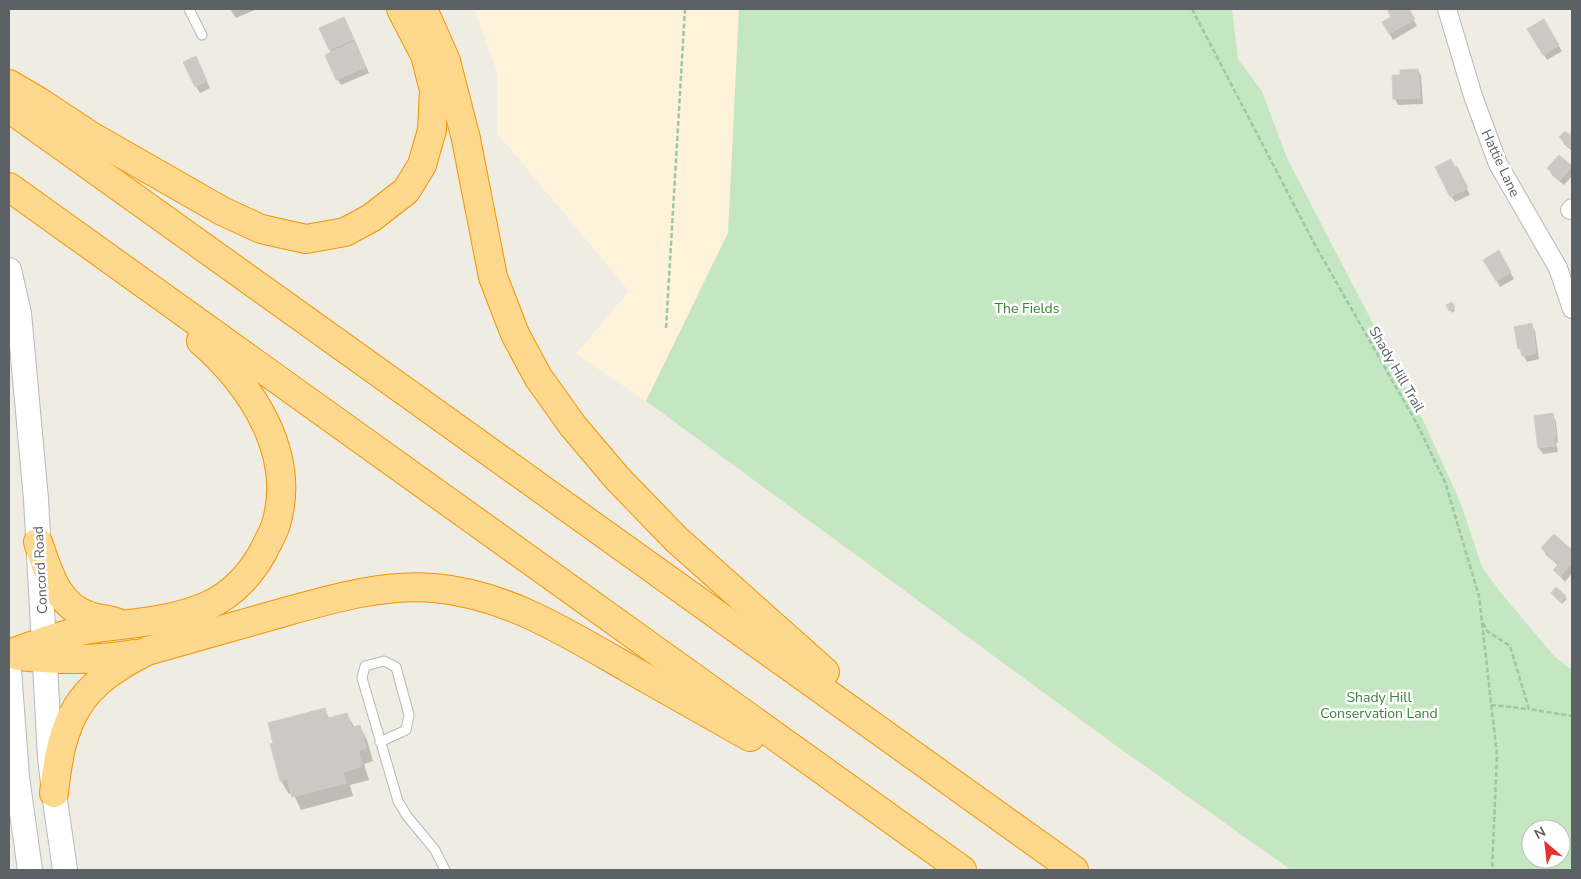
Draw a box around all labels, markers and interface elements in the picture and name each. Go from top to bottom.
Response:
street label: Hattie Lane [1477,126,1524,200]
park label: The Fields [995,299,1060,318]
street label: Shady Hill Trail [1364,323,1429,416]
street label: Concord Road [29,526,52,614]
park label: Shady Hill Conservation Land [1320,688,1438,723]
north arrow [1521,819,1571,869]
text: N [1531,822,1549,844]

